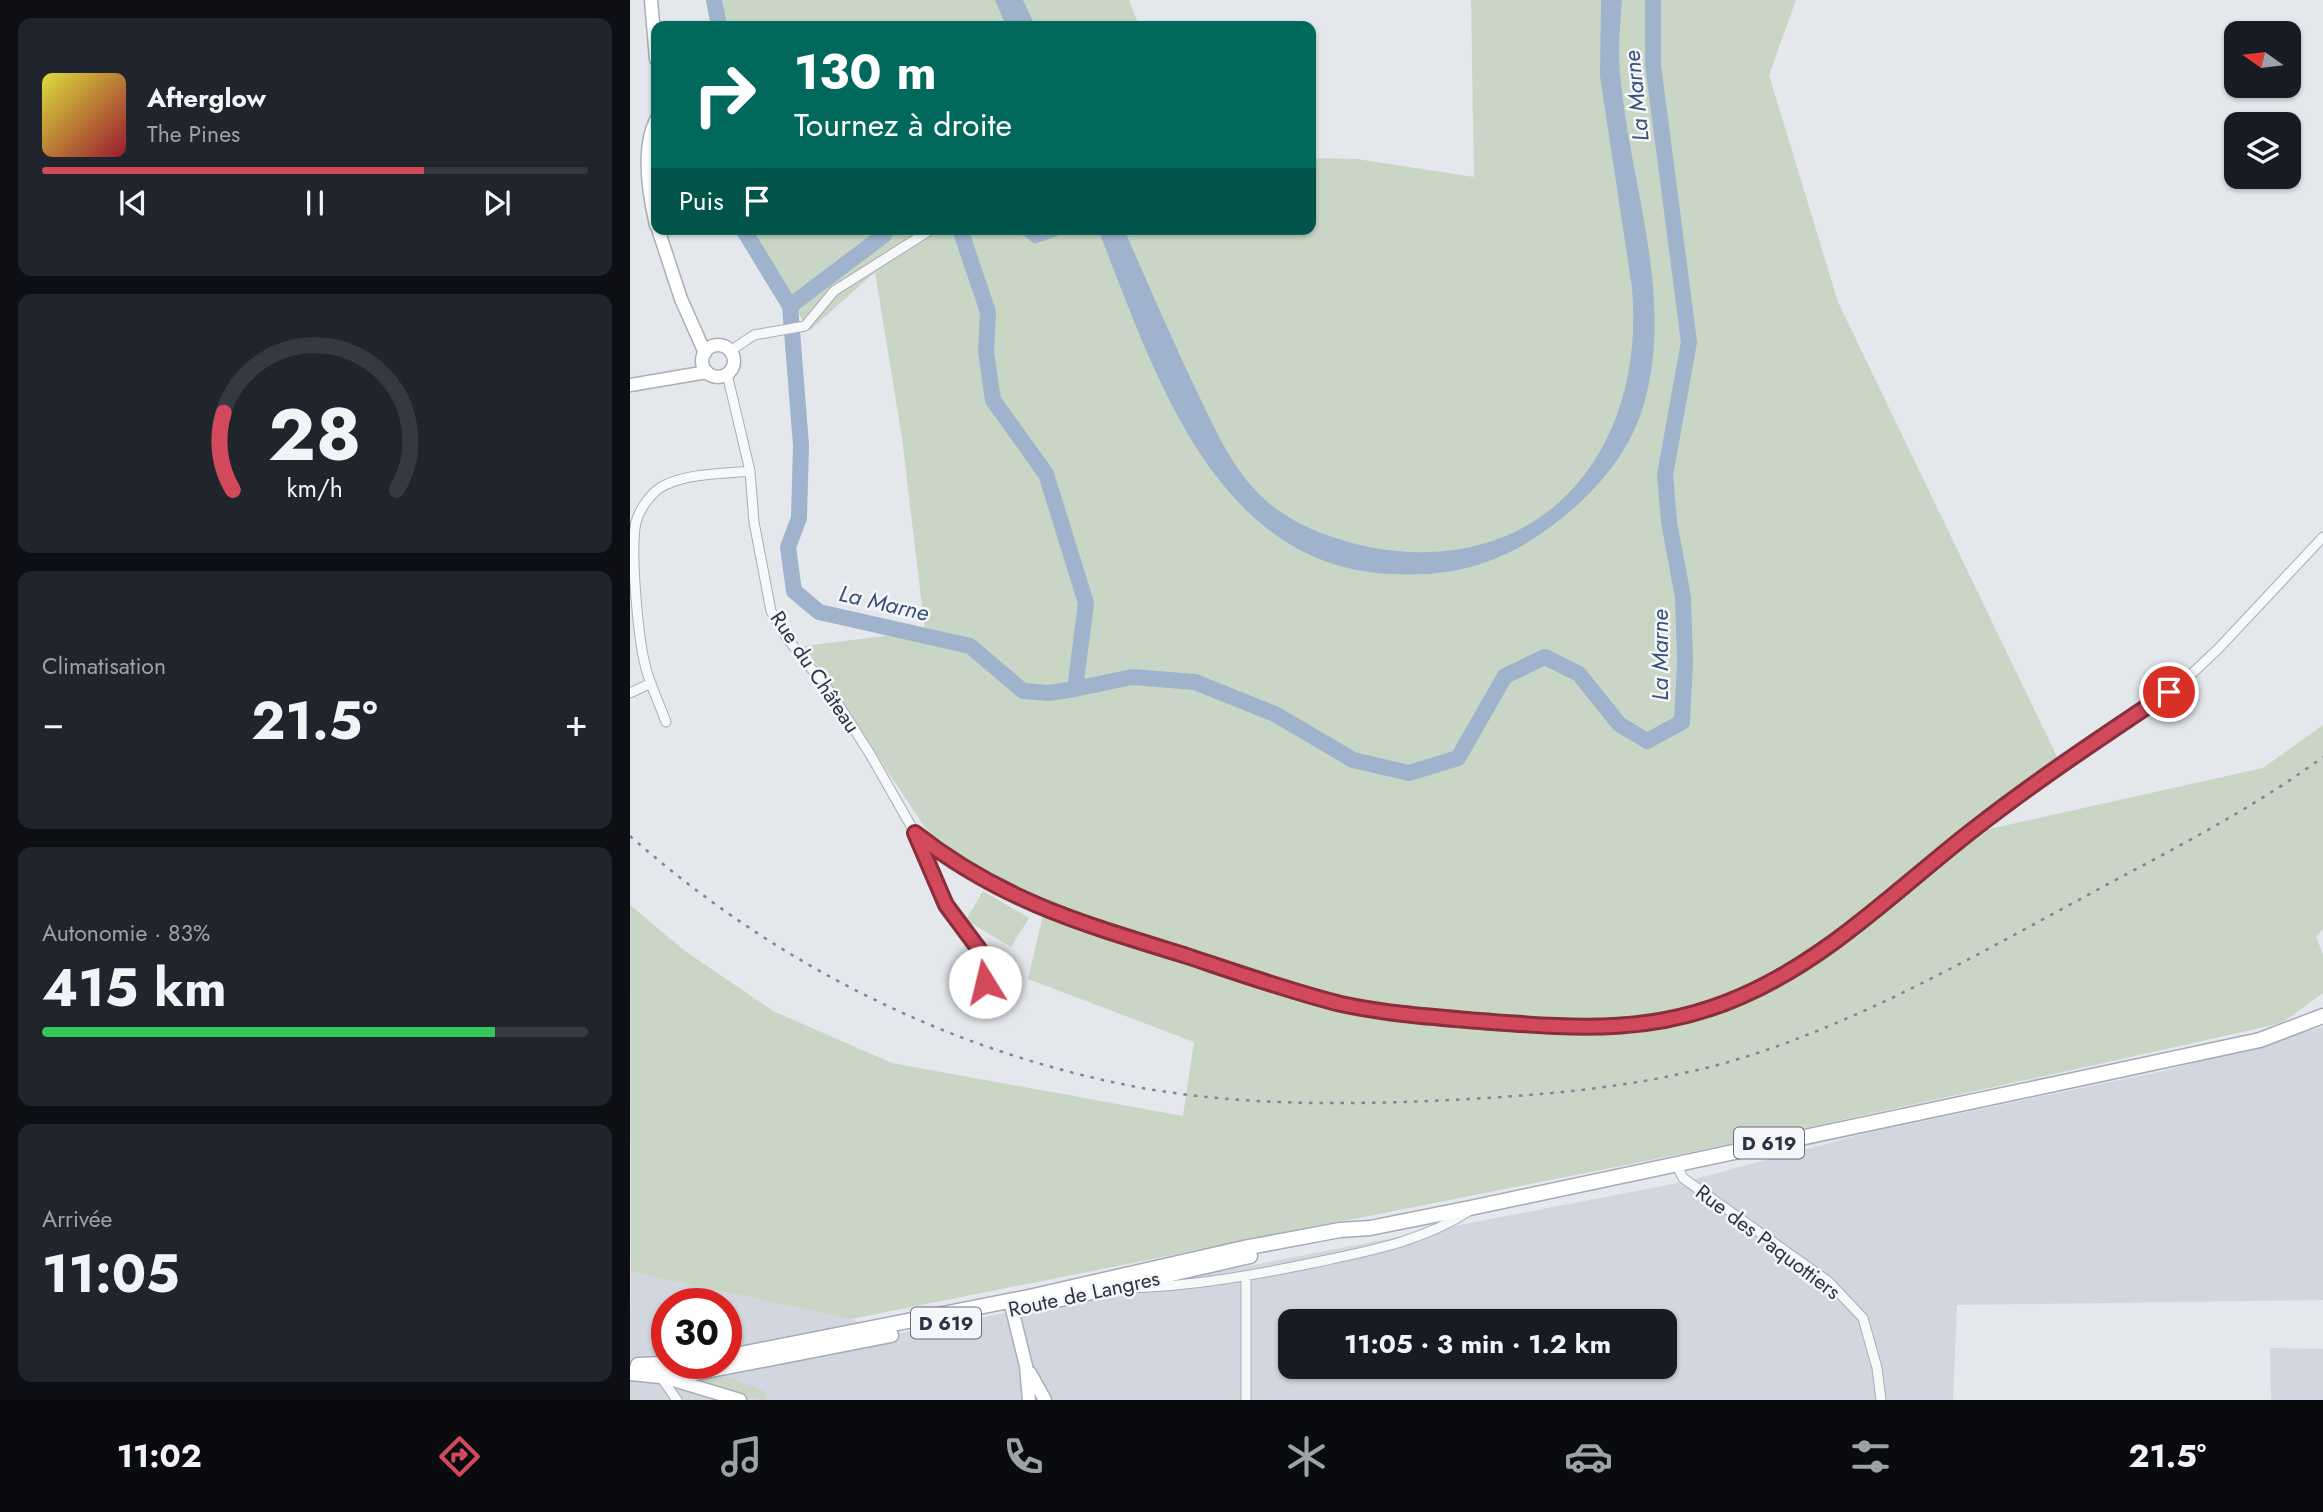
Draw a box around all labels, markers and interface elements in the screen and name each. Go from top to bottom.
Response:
north arrow [2224,21,2301,98]
map controls [2224,21,2301,189]
text: 130 m [794,37,937,107]
water label: La Marne [1614,48,1658,143]
icon: right [679,49,770,140]
text: Afterglow [147,79,266,117]
text: Tournez à droite [794,102,1012,148]
button: layers [2224,112,2301,189]
text: The Pines [147,117,240,151]
text: Puis [679,182,724,220]
icon: arrive [738,182,776,220]
icon: previous [114,184,152,222]
icon: pause [296,184,334,222]
icon: next [478,184,516,222]
text: 28 [268,382,362,487]
text: km/h [287,469,343,505]
water label: La Marne [836,576,933,630]
street label: Rue du Château [763,605,867,739]
water label: La Marne [1643,609,1677,701]
text: Climatisation [42,649,166,683]
pin [2139,662,2199,722]
icon: arrive [2150,673,2188,711]
text: 21.5° [251,683,378,759]
text: − [42,695,64,750]
text: + [565,695,588,750]
text: Autonomie · 83% [42,916,210,950]
position arrow [948,945,1022,1019]
text: 415 km [42,950,227,1026]
road number: D 619 [1734,1128,1804,1158]
street label: Rue des Paquottiers [1689,1177,1847,1307]
text: Arrivée [42,1202,112,1236]
text: 11:05 [42,1236,180,1312]
street label: Route de Langres [1005,1263,1163,1325]
speed limit sign: 30 [651,1288,742,1379]
road number: D 619 [911,1308,981,1338]
text: 11:05 · 3 min · 1.2 km [1344,1325,1611,1363]
icon: directions [435,1432,484,1481]
icon: music [717,1432,766,1481]
icon: phone [999,1432,1048,1481]
icon: climate [1282,1432,1331,1481]
icon: car [1564,1432,1613,1481]
icon: filters [1846,1432,1895,1481]
text: 11:02 [117,1433,202,1479]
text: 21.5° [2129,1433,2206,1479]

